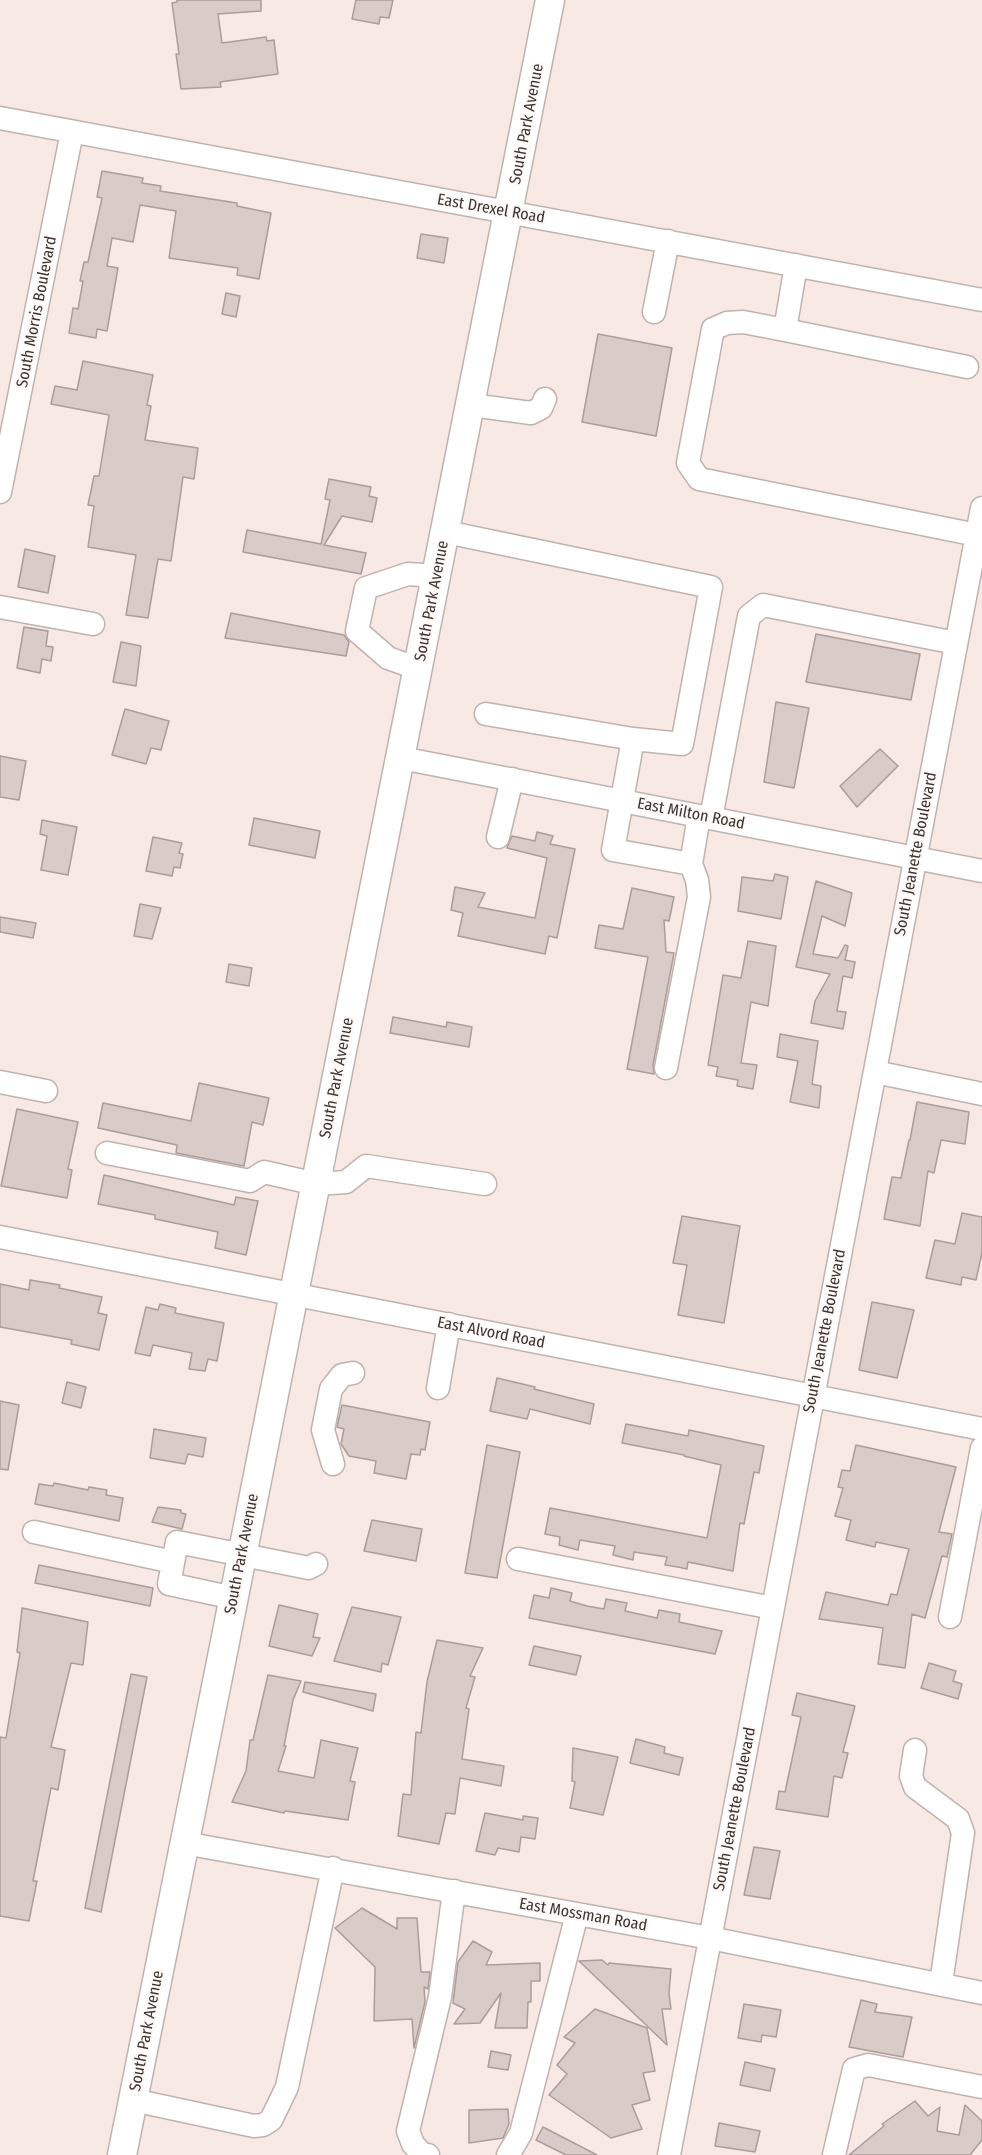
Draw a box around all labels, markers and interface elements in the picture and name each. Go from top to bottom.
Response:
street label: South Park Avenue [506,62,548,186]
street label: East Drexel Road [436,190,546,228]
street label: South Morris Boulevard [13,235,61,389]
street label: South Park Avenue [411,539,453,663]
street label: South Jeanette Boulevard [891,771,941,937]
street label: East Milton Road [636,794,746,834]
street label: South Park Avenue [316,1016,358,1140]
street label: South Jeanette Boulevard [800,1248,850,1414]
street label: East Alvord Road [435,1313,547,1353]
street label: South Park Avenue [221,1492,263,1616]
street label: South Jeanette Boulevard [710,1726,760,1892]
street label: East Mossman Road [517,1894,649,1936]
street label: South Park Avenue [126,1969,168,2093]

